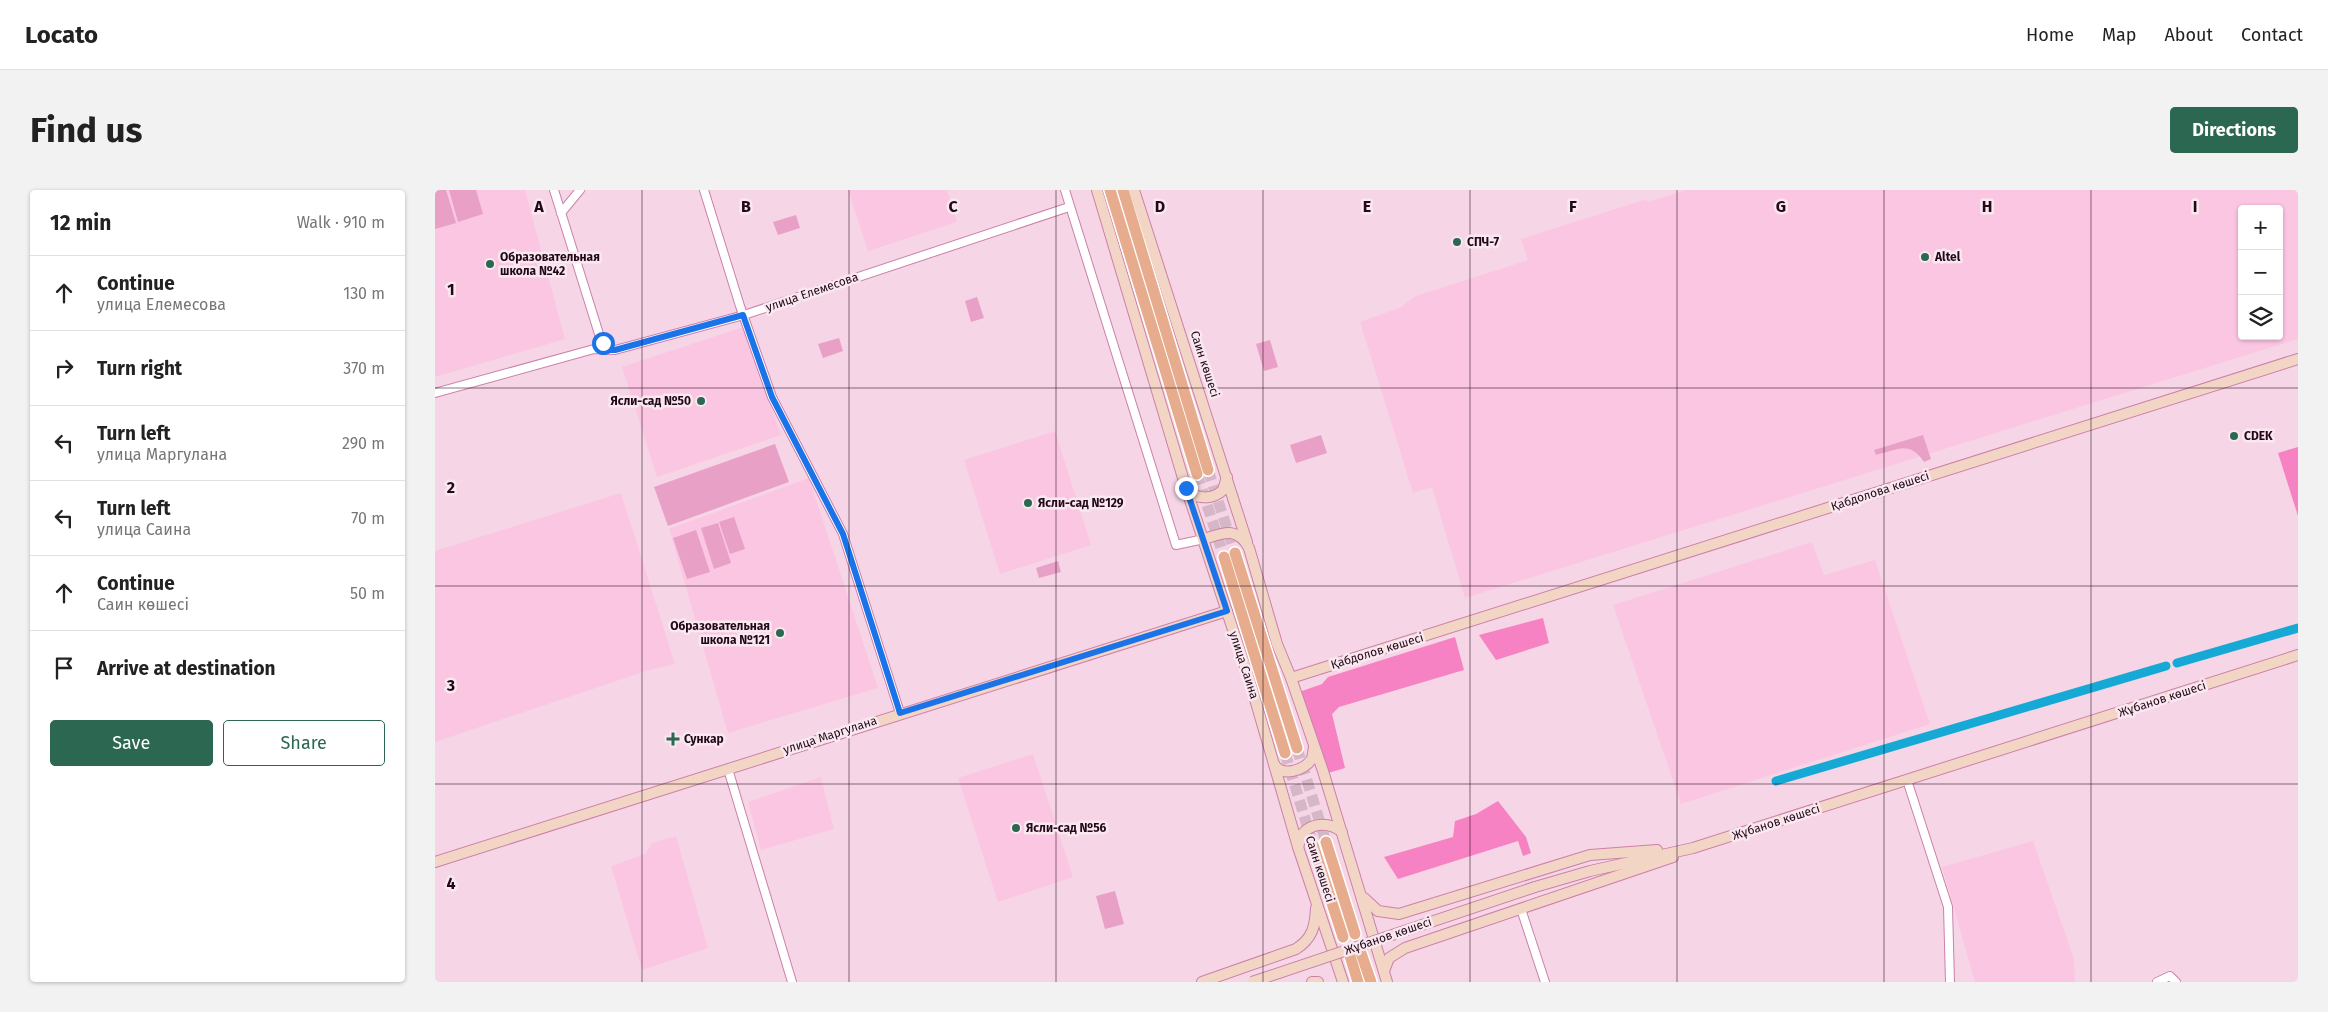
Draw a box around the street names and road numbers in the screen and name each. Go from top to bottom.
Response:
street label: улица Елемесова [764,270,860,314]
street label: Саин көшесі [1188,329,1222,399]
street label: Қабдолова көшесі [1829,468,1931,514]
street label: улица Саина [1226,629,1262,701]
street label: Қабдолов көшесі [1329,630,1425,672]
street label: Жұбанов көшесі [2116,678,2208,720]
street label: улица Маргулана [781,713,879,757]
street label: Жұбанов көшесі [1730,801,1822,843]
street label: Саин көшесі [1303,834,1337,904]
street label: Жұбанов көшесі [1343,914,1433,958]

